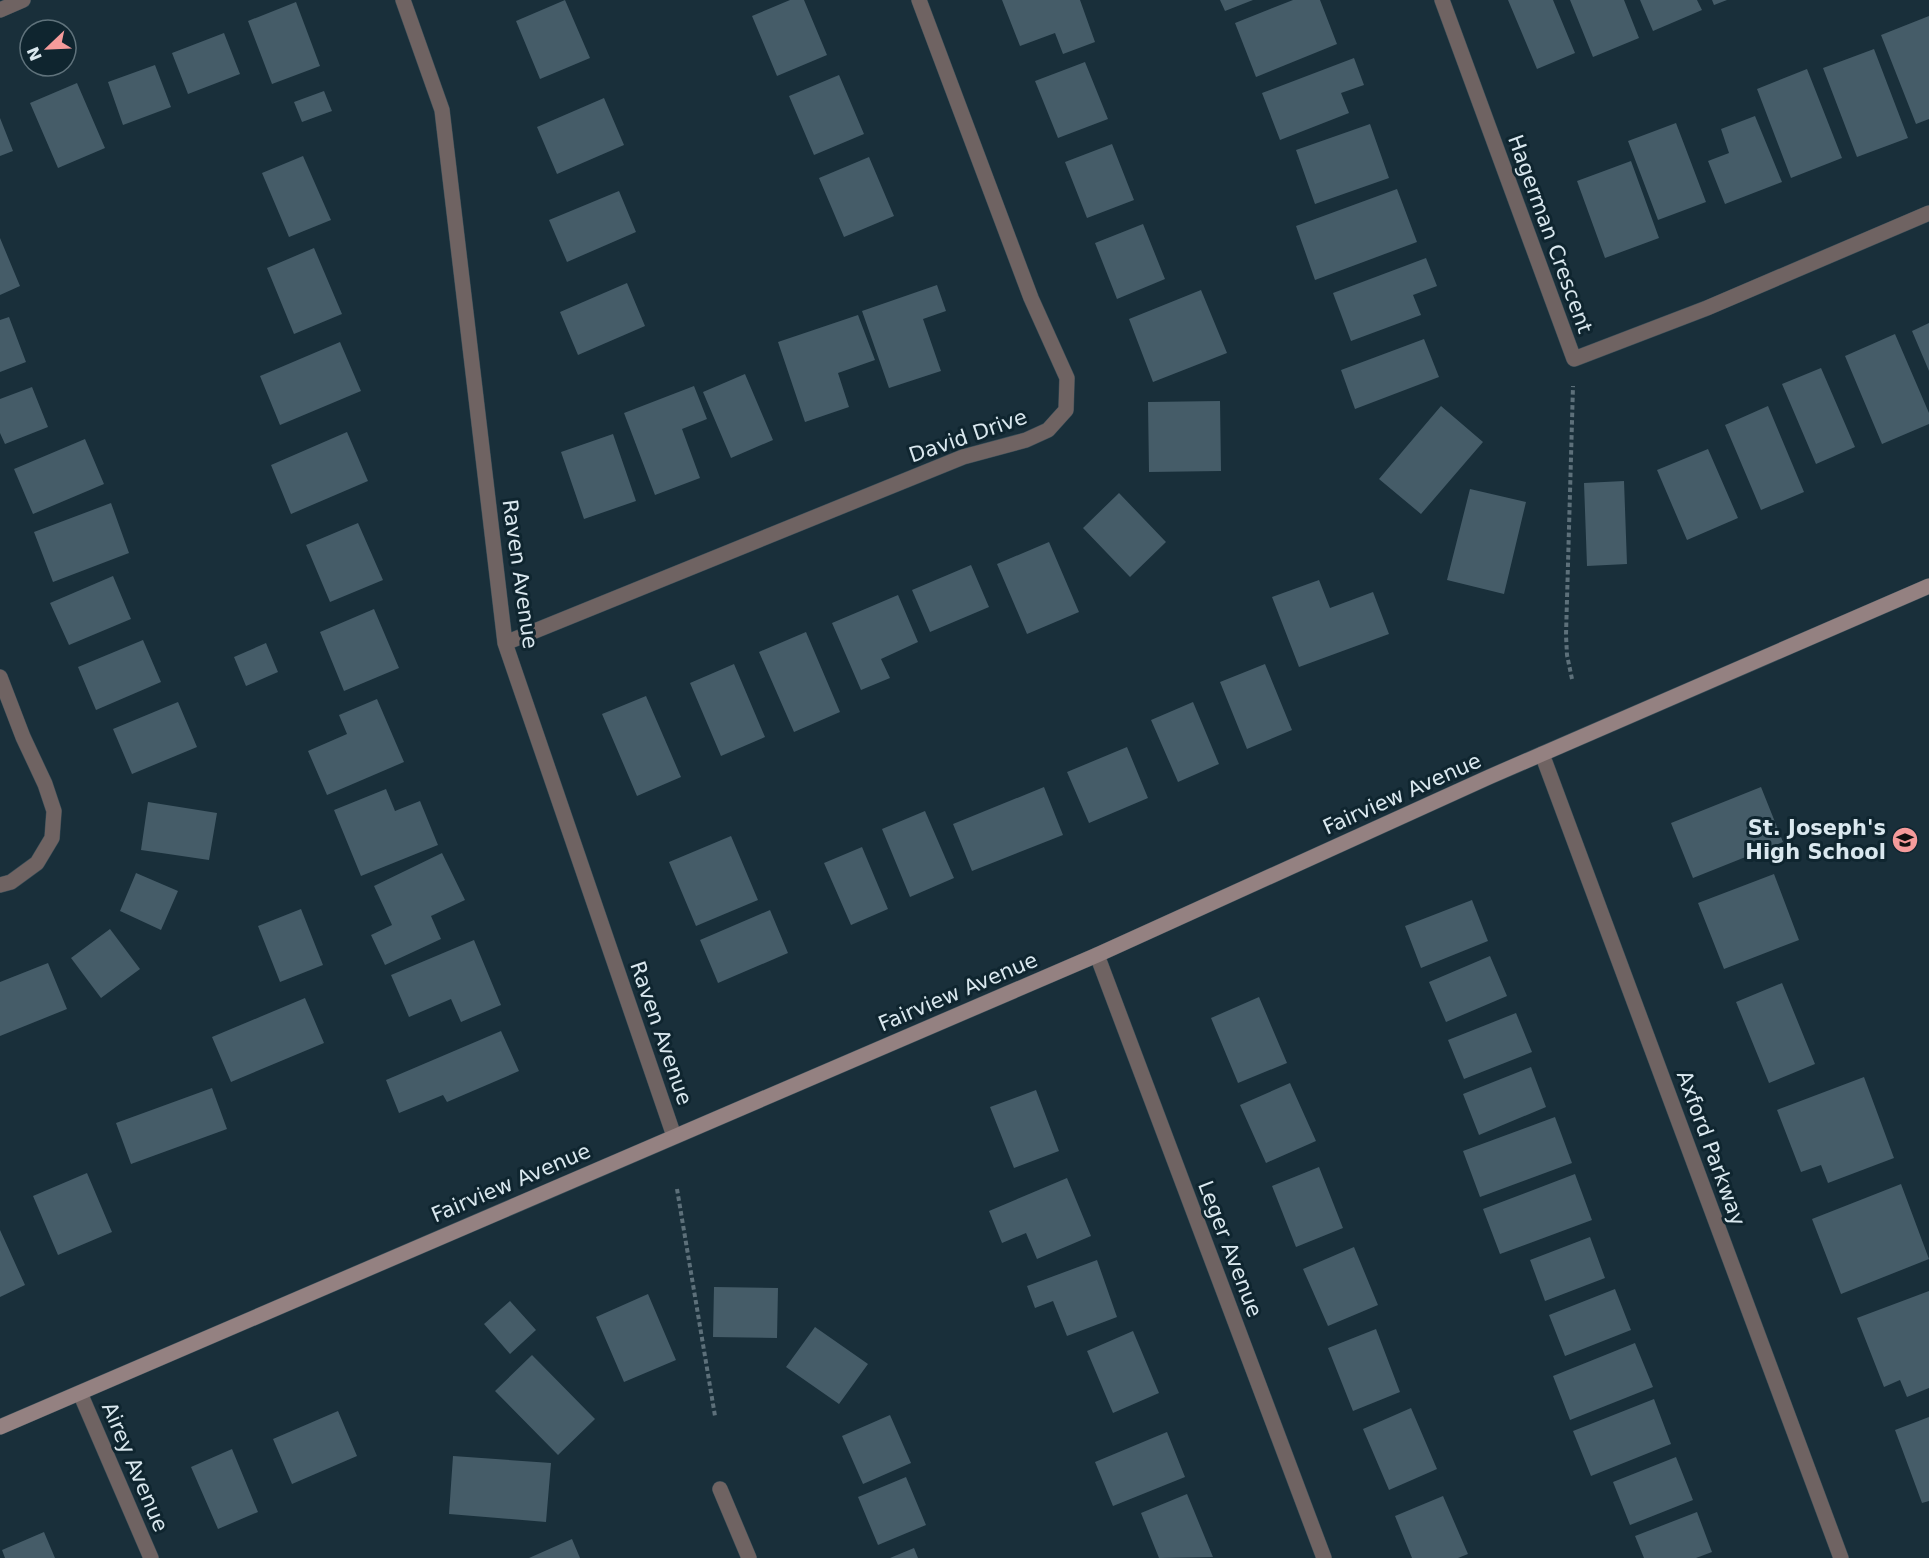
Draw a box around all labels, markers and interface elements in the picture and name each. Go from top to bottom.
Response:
north arrow [18,18,78,78]
text: N [23,44,46,64]
street label: Hagerman Crescent [1503,132,1597,336]
street label: David Drive [906,405,1030,467]
street label: Raven Avenue [498,498,542,650]
street label: Fairview Avenue [1319,748,1485,840]
place label: St. Joseph's High School [1745,816,1886,864]
school or university icon: St. Joseph's High School [1890,825,1920,855]
street label: Fairview Avenue [875,948,1041,1036]
street label: Raven Avenue [625,958,697,1108]
street label: Axford Parkway [1672,1067,1750,1229]
street label: Fairview Avenue [428,1139,594,1227]
street label: Leger Avenue [1193,1178,1267,1320]
street label: Airey Avenue [97,1399,173,1535]

